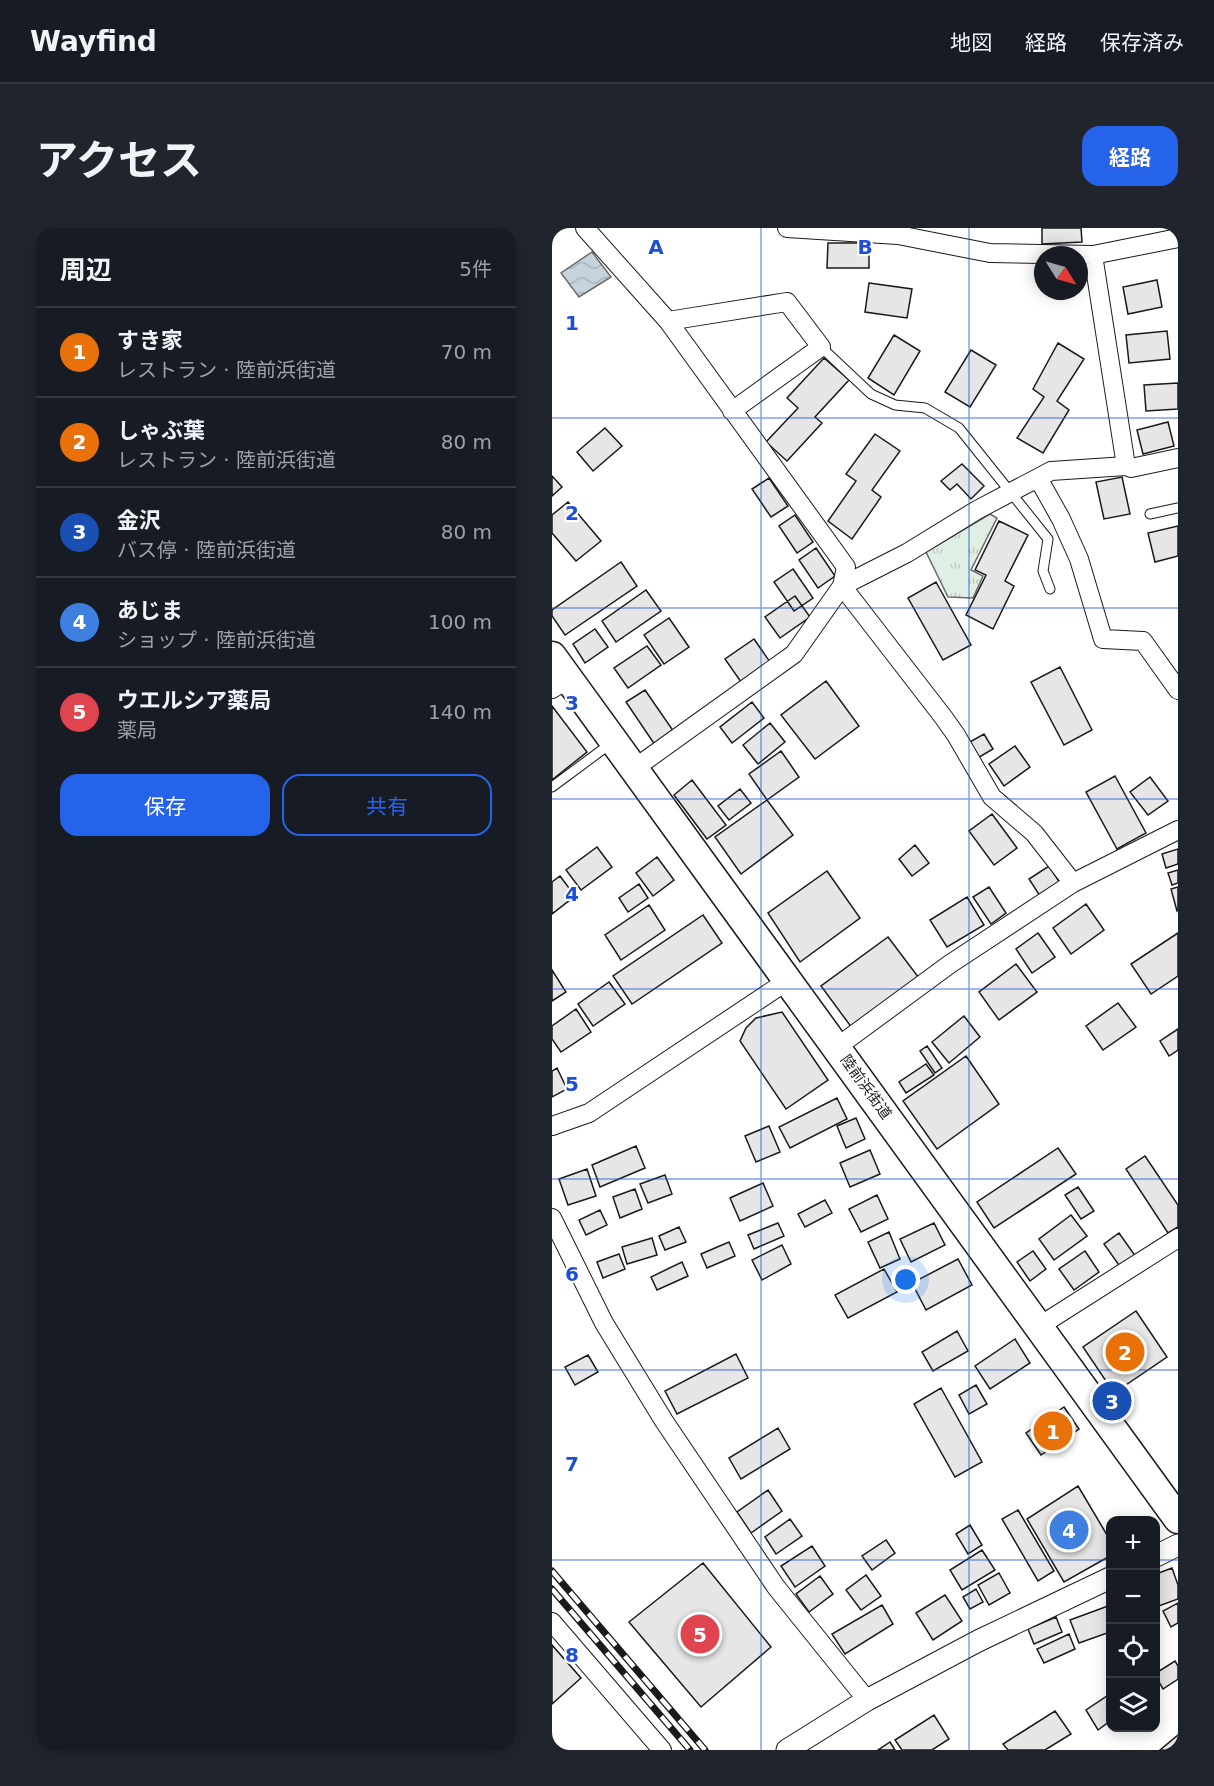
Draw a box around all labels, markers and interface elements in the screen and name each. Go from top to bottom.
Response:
text: Wayfind [30,25,157,58]
text: 地図 [950,31,992,55]
text: 経路 [1025,31,1067,55]
text: 保存済み [1100,31,1184,55]
button: 経路 [1082,126,1178,186]
text: アクセス [36,136,202,185]
text: A [648,235,664,259]
text: B [857,235,873,259]
north arrow [1034,246,1088,300]
text: 周辺 [60,255,112,285]
text: 5件 [459,257,492,281]
text: 1 [565,311,579,335]
text: すき家 [117,328,183,353]
text: 1 [73,340,86,364]
text: 70 m [441,340,492,364]
text: レストラン · 陸前浜街道 [117,358,336,382]
text: しゃぶ葉 [117,418,205,443]
text: 2 [73,430,86,454]
text: 80 m [441,430,492,454]
text: レストラン · 陸前浜街道 [117,448,336,472]
text: 2 [565,501,579,525]
text: 金沢 [117,508,161,533]
text: 3 [73,520,86,544]
text: 80 m [441,520,492,544]
text: バス停 · 陸前浜街道 [117,538,296,562]
text: あじま [117,598,183,623]
text: 4 [73,610,86,634]
text: 100 m [428,610,492,634]
text: ショップ · 陸前浜街道 [117,628,316,652]
text: ウエルシア薬局 [117,688,271,713]
text: 3 [565,691,579,715]
text: 5 [73,700,86,724]
text: 140 m [428,700,492,724]
text: 薬局 [117,718,157,742]
button: 保存 [60,774,270,836]
button: 共有 [282,774,492,836]
text: 4 [565,882,579,906]
street label: 陸前浜街道 [837,1051,895,1123]
text: 5 [565,1072,579,1096]
text: 6 [565,1262,579,1286]
your location [891,1265,920,1294]
pin: 2 [1106,1330,1144,1374]
pin: 3 [1092,1378,1132,1424]
pin: 1 [1034,1408,1072,1454]
text: 7 [565,1452,579,1476]
pin: 4 [1050,1508,1088,1552]
map controls [1106,1516,1160,1732]
button: + [1106,1516,1160,1570]
button: − [1106,1570,1160,1624]
pin: 5 [680,1612,720,1656]
button: locate [1106,1624,1160,1678]
text: 8 [565,1643,579,1667]
button: layers [1106,1678,1160,1732]

